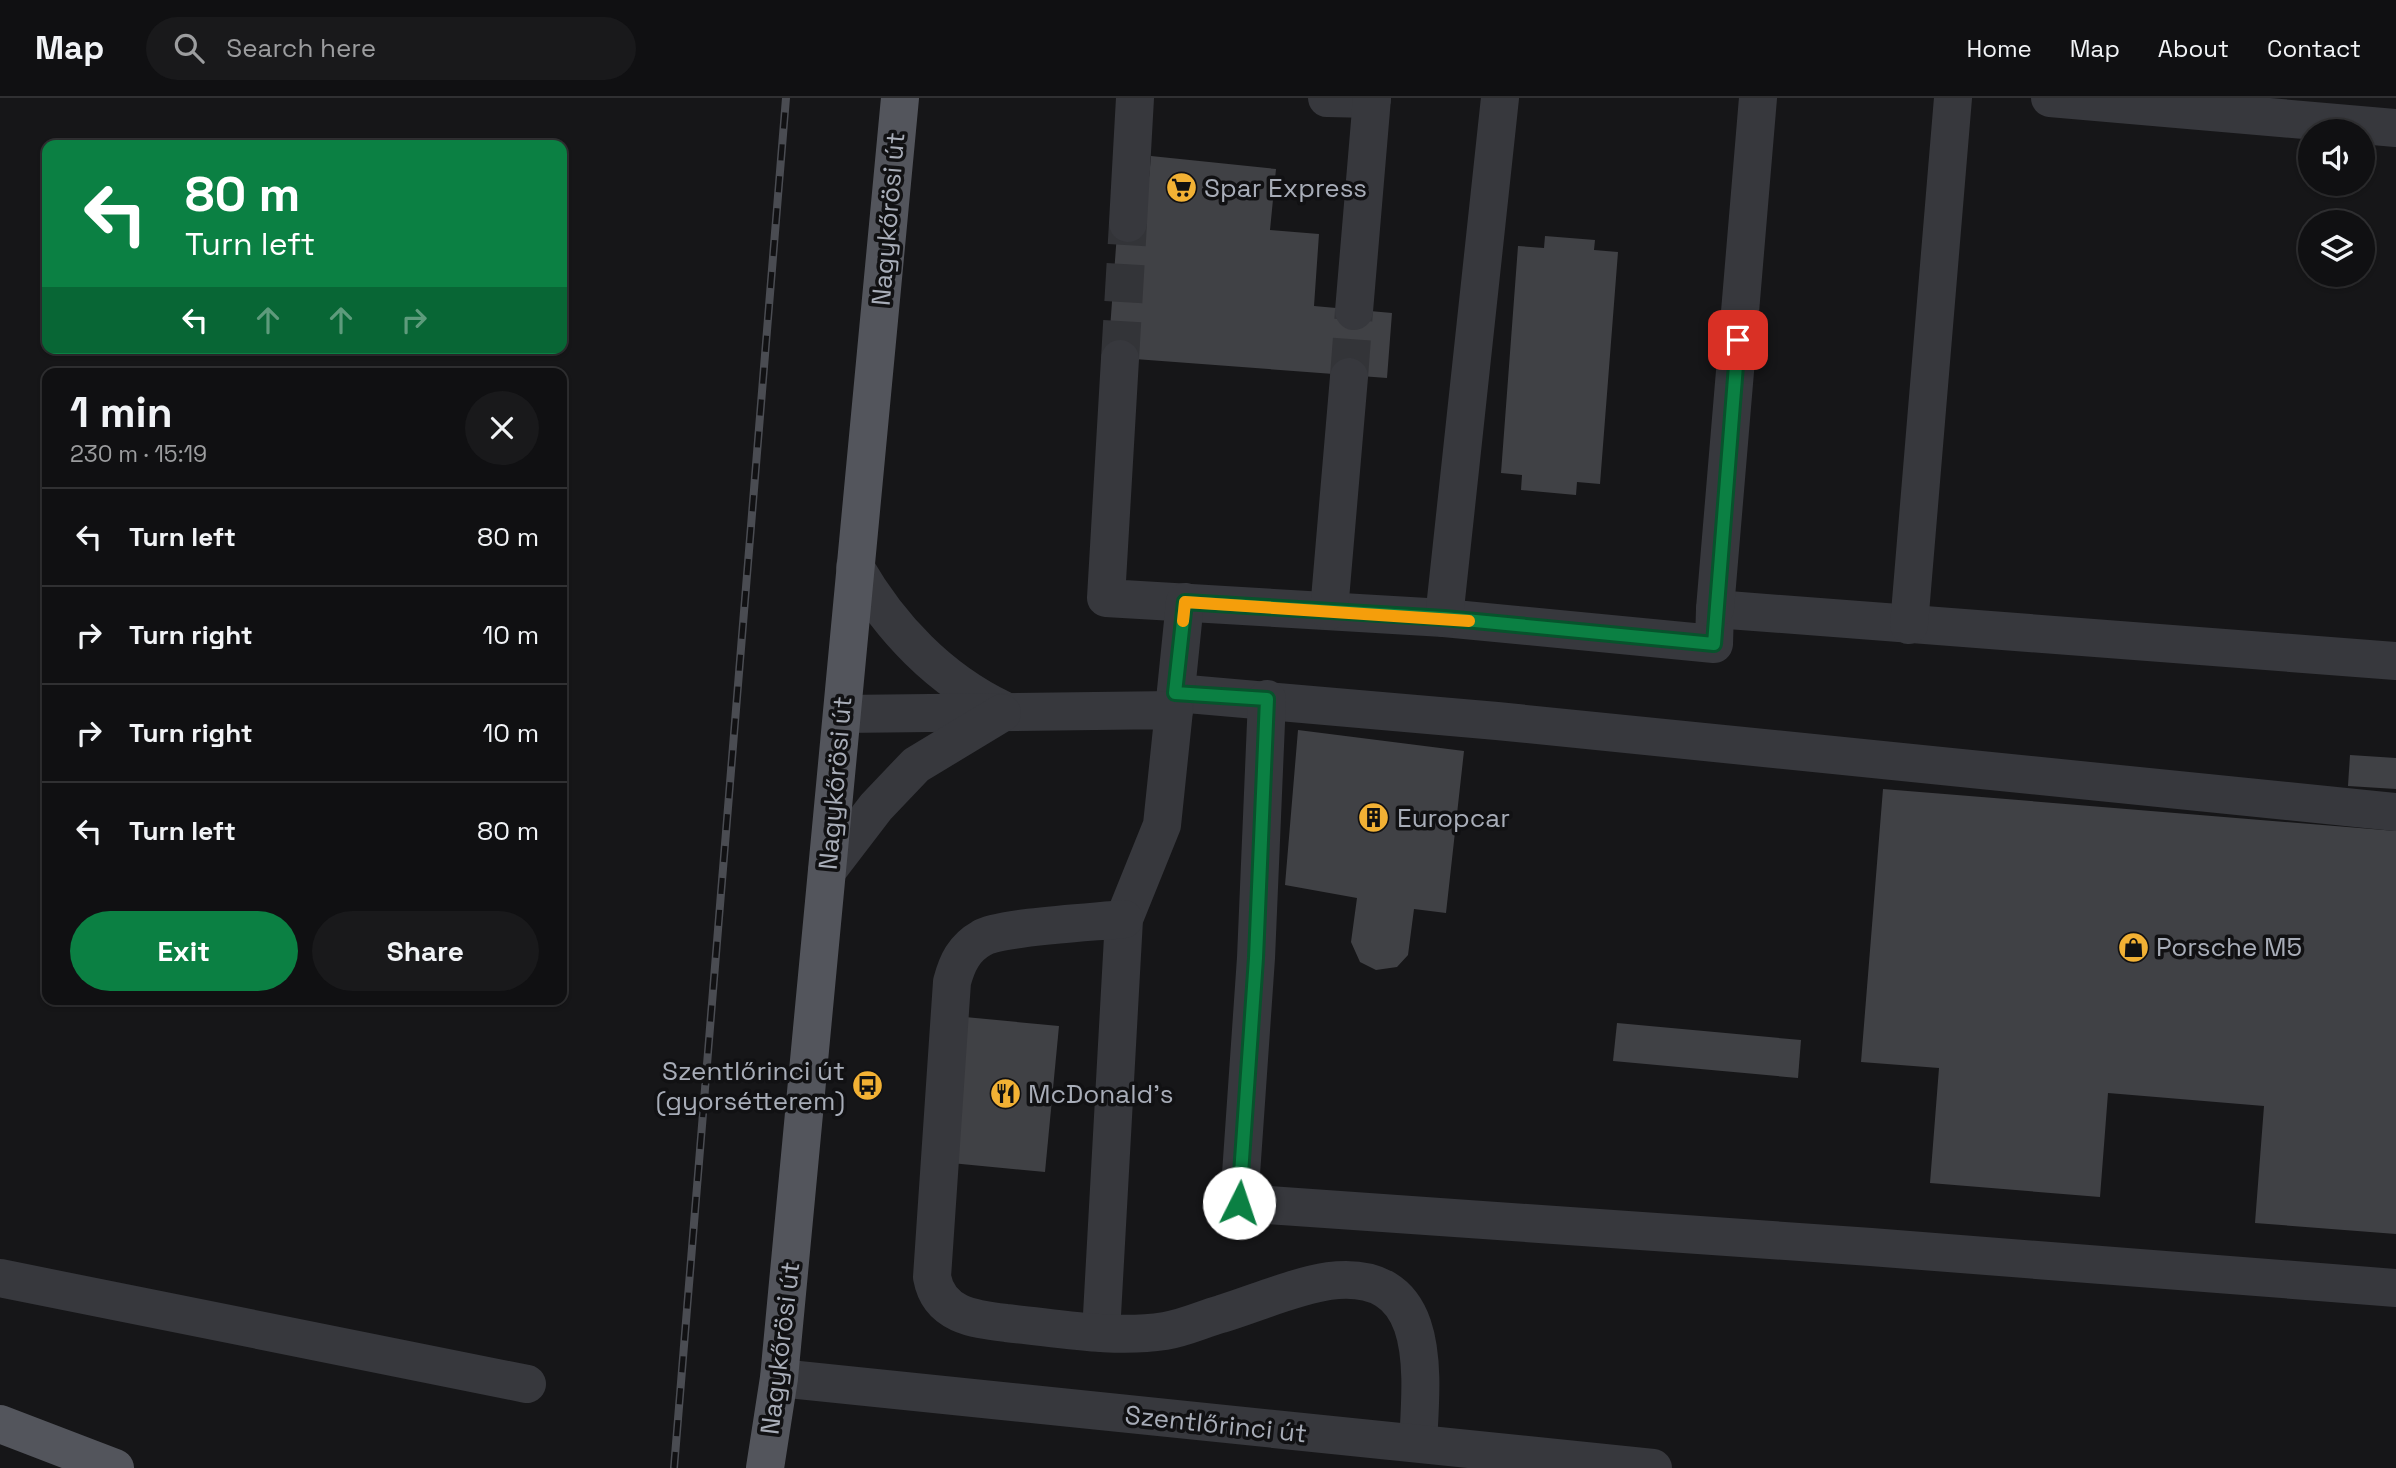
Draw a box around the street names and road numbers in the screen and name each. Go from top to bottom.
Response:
street label: Nagykőrösi út [863,131,913,307]
street label: Nagykőrösi út [810,695,860,871]
street label: Nagykőrösi út [753,1260,807,1436]
street label: Szentlőrinci út [1123,1398,1309,1450]

